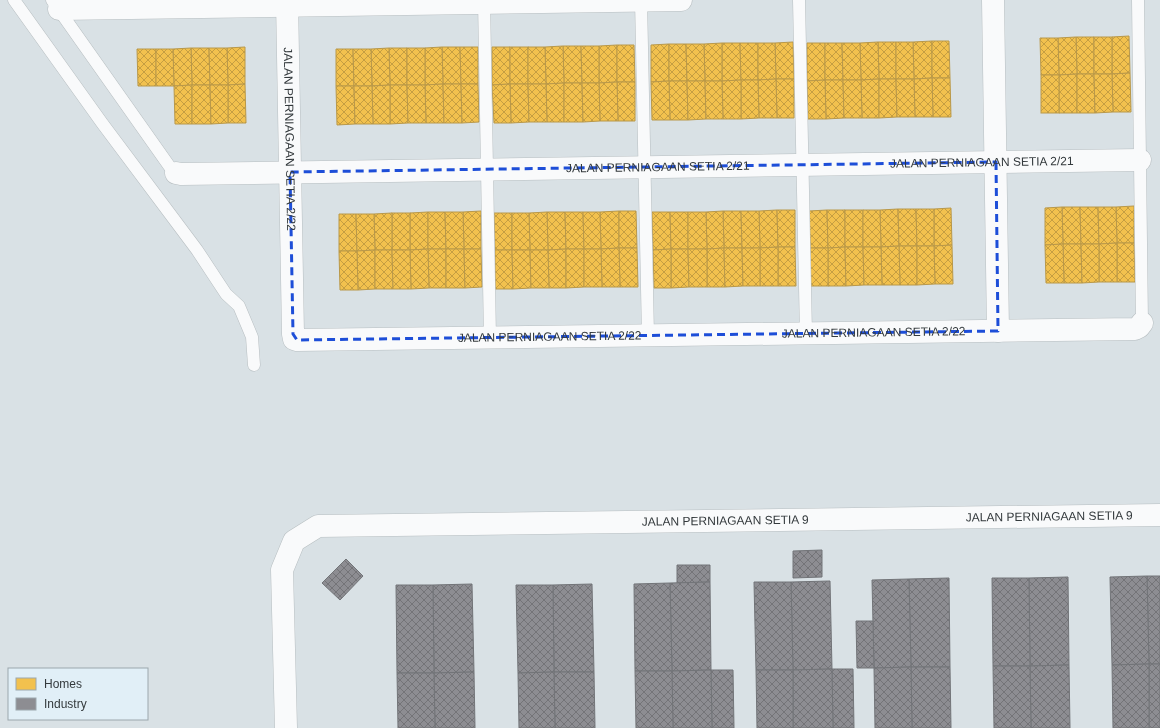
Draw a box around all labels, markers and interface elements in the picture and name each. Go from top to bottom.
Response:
street label: JALAN PERNIAGAAN SETIA 2/22 [281,47,298,231]
street label: JALAN PERNIAGAAN SETIA 2/21 [890,154,1074,171]
street label: JALAN PERNIAGAAN SETIA 2/21 [566,159,750,175]
street label: JALAN PERNIAGAAN SETIA 2/22 [782,324,966,341]
street label: JALAN PERNIAGAAN SETIA 2/22 [458,328,642,345]
street label: JALAN PERNIAGAAN SETIA 9 [966,508,1133,525]
street label: JALAN PERNIAGAAN SETIA 9 [642,513,809,529]
legend [8,668,148,720]
text: Homes [44,677,82,691]
text: Industry [44,697,87,711]

